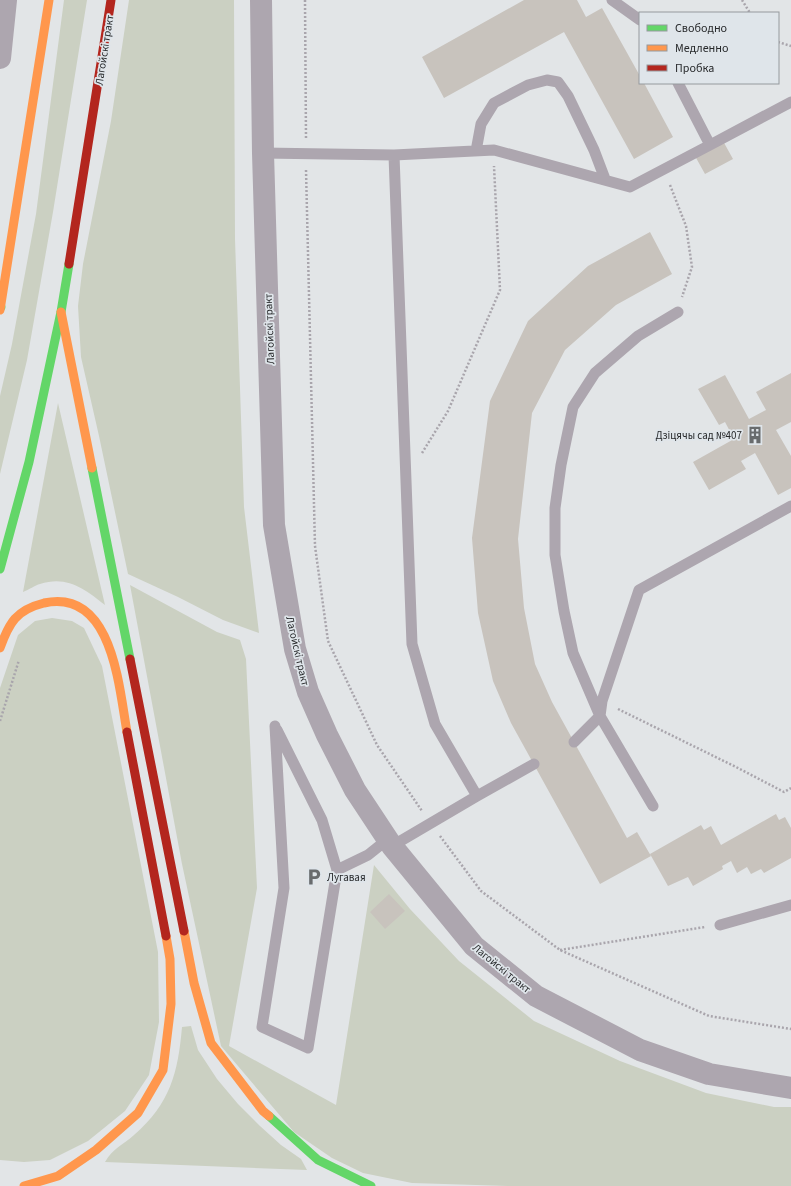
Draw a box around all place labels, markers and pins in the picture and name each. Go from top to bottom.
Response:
building icon: Дзіцячы сад №407 [745,425,765,445]
place label: Дзіцячы сад №407 [655,428,742,443]
parking icon: Лугавая [304,867,324,887]
place label: Лугавая [327,870,366,885]

